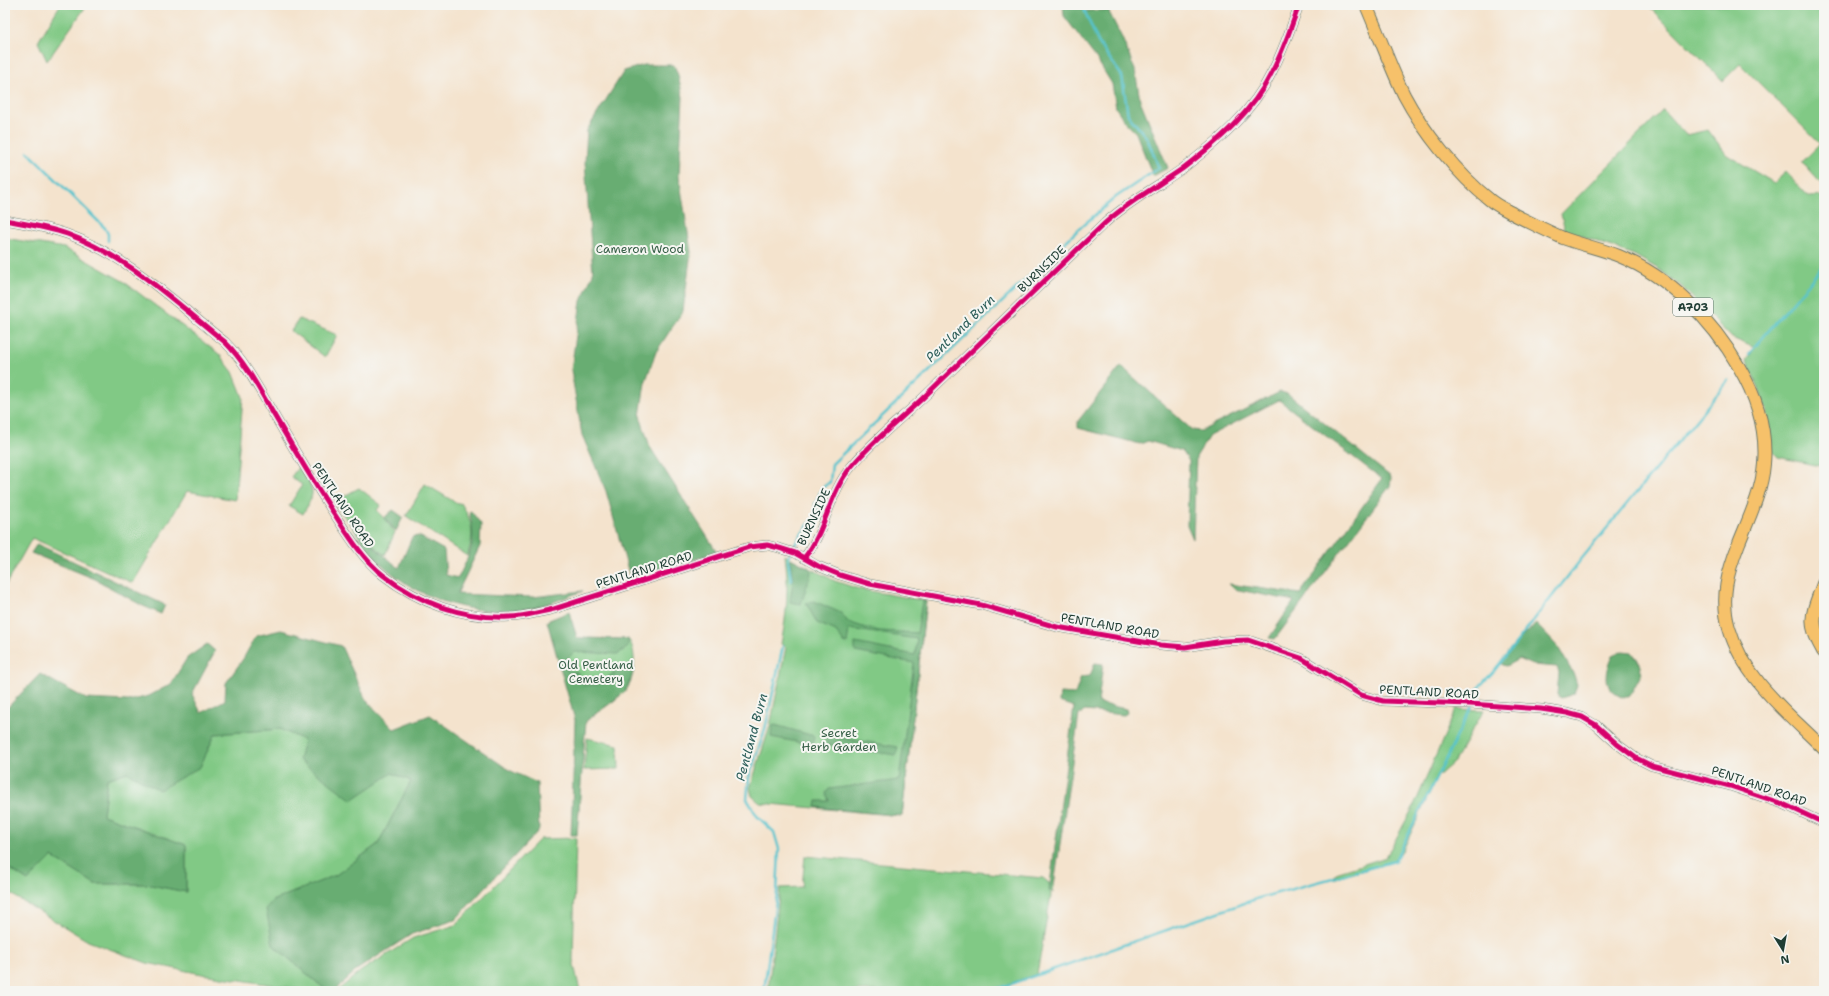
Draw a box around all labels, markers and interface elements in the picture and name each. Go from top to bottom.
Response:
park label: Cameron Wood [596,241,685,257]
street label: BURNSIDE [1014,242,1070,296]
water label: Pentland Burn [922,291,999,366]
road number: A703 [1673,298,1713,316]
street label: PENTLAND ROAD [308,459,378,551]
street label: BURNSIDE [794,486,834,548]
street label: PENTLAND ROAD [594,548,694,592]
street label: PENTLAND ROAD [1060,609,1161,643]
park label: Old Pentland Cemetery [558,657,634,687]
street label: PENTLAND ROAD [1379,681,1479,703]
water label: Pentland Burn [732,691,771,783]
park label: Secret Herb Garden [802,725,876,755]
street label: PENTLAND ROAD [1709,762,1809,810]
north arrow [1763,930,1803,970]
text: N [1779,951,1791,968]

